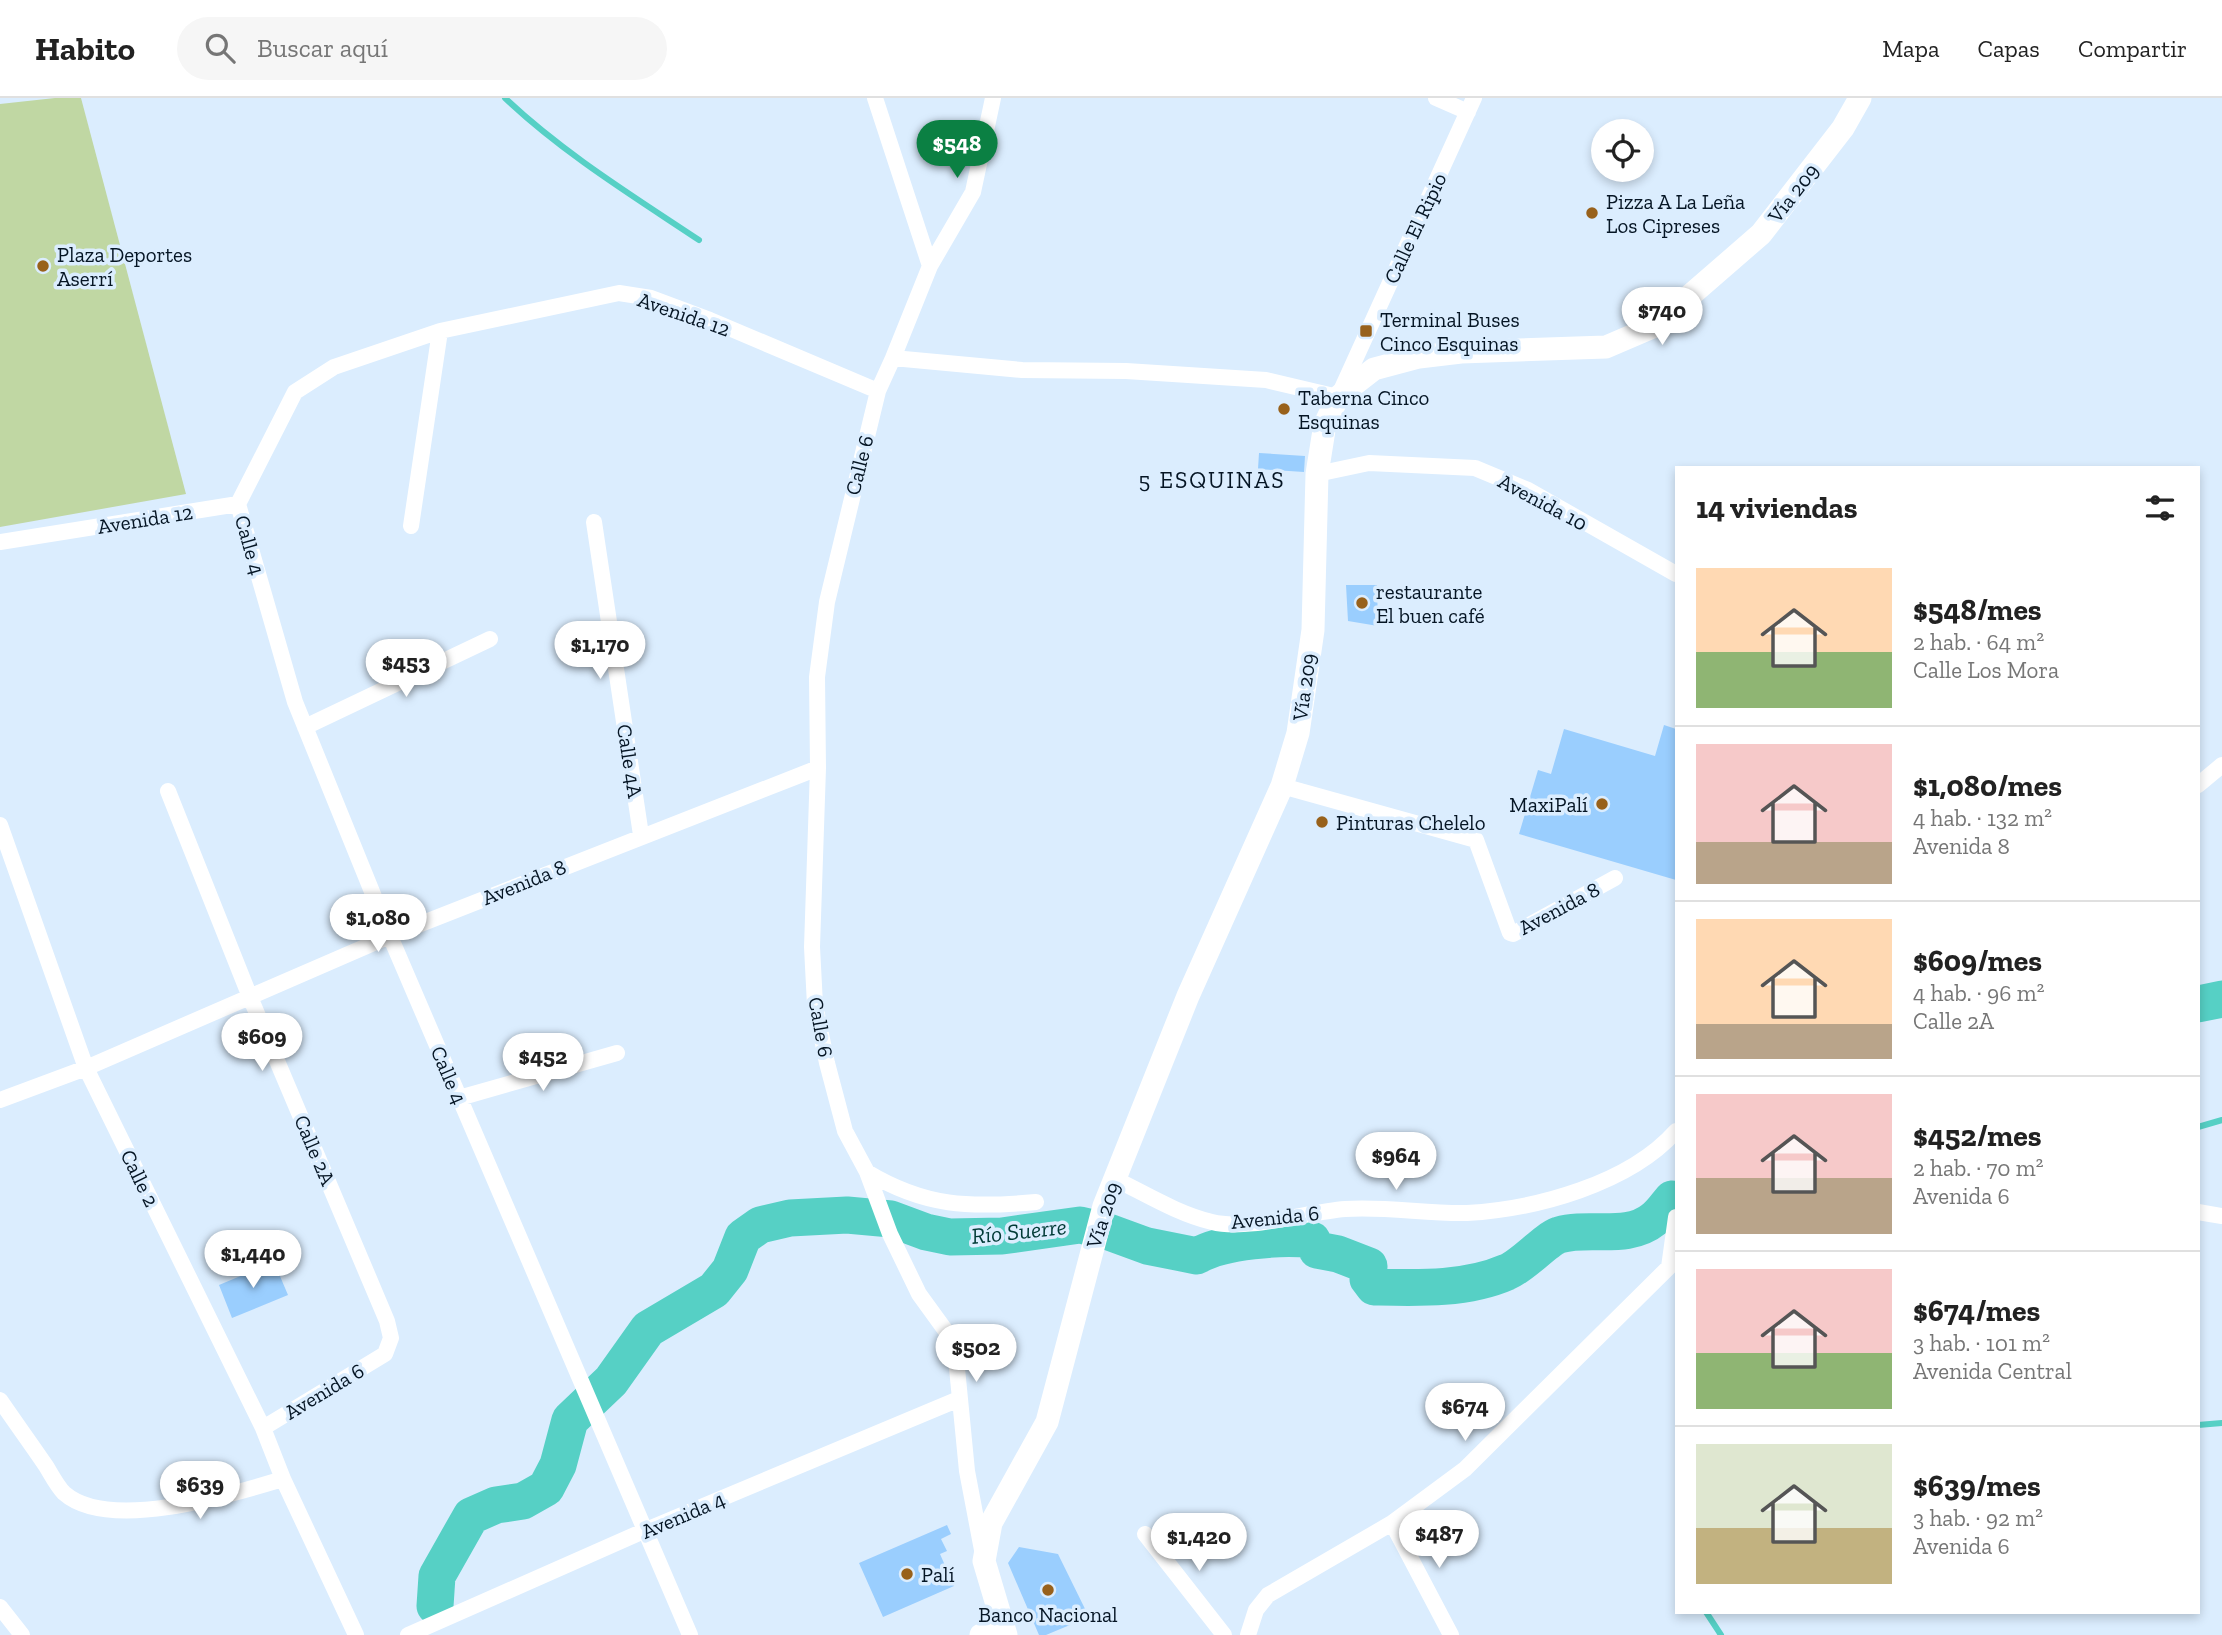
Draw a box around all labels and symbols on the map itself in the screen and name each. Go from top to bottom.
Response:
pin: $548 [916,120,998,180]
street label: Vía 209 [1762,158,1824,228]
street label: Calle El Ripio [1378,169,1452,287]
place label: Pizza A La Leña Los Cipreses [1606,189,1745,238]
marker: Pizza A La Leña Los Cipreses [1584,205,1600,221]
place label: Plaza Deportes Aserrí [57,242,192,291]
marker: Plaza Deportes Aserrí [35,258,51,274]
street label: Avenida 12 [634,287,734,341]
pin: $740 [1621,288,1703,347]
place label: Terminal Buses Cinco Esquinas [1380,307,1520,356]
marker: Terminal Buses Cinco Esquinas [1358,323,1374,339]
place label: Taberna Cinco Esquinas [1298,385,1429,434]
marker: Taberna Cinco Esquinas [1276,401,1292,417]
street label: Calle 6 [840,433,878,497]
district label: 5 ESQUINAS [1138,466,1286,494]
street label: Avenida 10 [1494,468,1592,536]
street label: Avenida 12 [96,499,194,539]
street label: Calle 4 [230,512,270,578]
place label: restaurante El buen café [1376,579,1485,628]
marker: restaurante El buen café [1354,595,1370,611]
pin: $1,170 [543,622,657,681]
pin: $453 [365,640,447,699]
street label: Vía 209 [1287,652,1321,723]
street label: Calle 4A [612,722,648,800]
place label: MaxiPalí [1509,792,1588,817]
marker: MaxiPalí [1594,796,1610,812]
place label: Pinturas Chelelo [1336,810,1485,835]
marker: Pinturas Chelelo [1314,814,1330,830]
street label: Avenida 8 [478,854,570,910]
street label: Avenida 8 [1514,876,1604,940]
pin: $1,080 [321,894,435,954]
street label: Calle 6 [803,995,839,1059]
pin: $609 [221,1014,303,1073]
pin: $452 [502,1034,584,1093]
street label: Calle 4 [426,1042,472,1108]
street label: Calle 2A [289,1111,341,1189]
pin: $964 [1355,1132,1437,1192]
street label: Calle 2 [116,1145,164,1211]
street label: Vía 209 [1080,1179,1125,1252]
street label: Avenida 6 [1230,1200,1320,1234]
water label: Río Suerre [970,1212,1068,1250]
pin: $1,440 [196,1230,310,1290]
pin: $502 [935,1324,1017,1384]
street label: Avenida 6 [280,1358,368,1424]
pin: $674 [1424,1384,1506,1443]
pin: $639 [159,1462,241,1521]
street label: Avenida 4 [637,1486,729,1544]
pin: $487 [1398,1510,1480,1570]
pin: $1,420 [1142,1514,1256,1573]
place label: Palí [921,1562,955,1587]
marker: Palí [899,1566,915,1582]
marker: Banco Nacional [1040,1582,1056,1598]
place label: Banco Nacional [978,1602,1118,1627]

